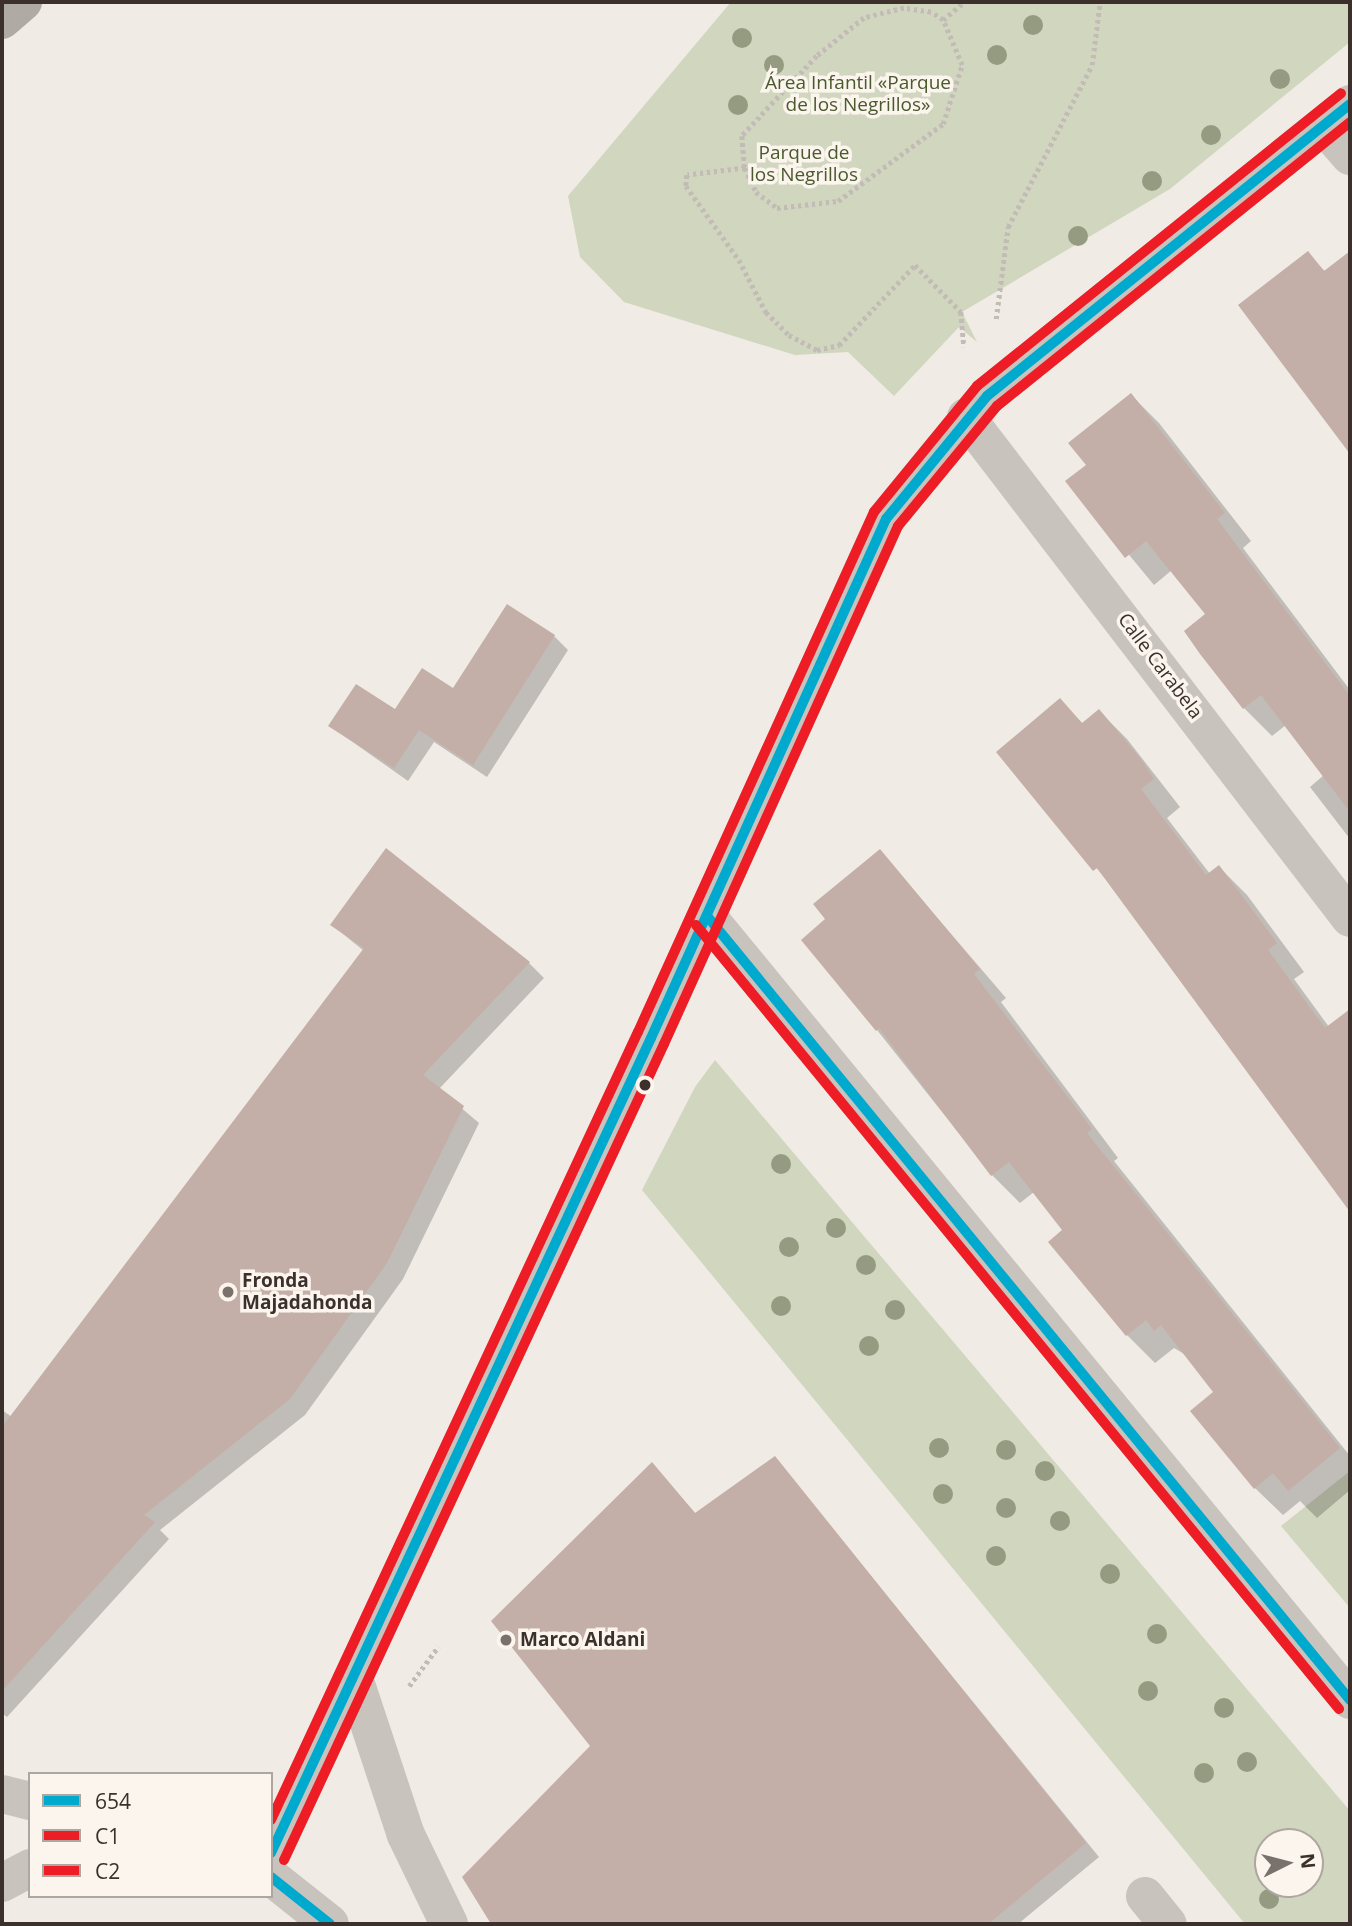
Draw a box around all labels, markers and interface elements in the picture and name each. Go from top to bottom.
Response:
park label: Área Infantil «Parque de los Negrillos» [765,72,951,116]
park label: Parque de los Negrillos [750,142,858,186]
street label: Calle Carabela [1113,609,1207,723]
unlabelled marker [638,1078,652,1092]
place label: Fronda Majadahonda [242,1270,372,1314]
marker: Fronda Majadahonda [220,1284,236,1300]
place label: Marco Aldani [520,1629,645,1651]
marker: Marco Aldani [498,1632,514,1648]
legend [28,1772,273,1898]
text: 654 [95,1787,131,1815]
text: C1 [95,1822,120,1850]
north arrow [1254,1828,1324,1898]
text: N [1294,1852,1322,1870]
text: C2 [95,1857,120,1885]

